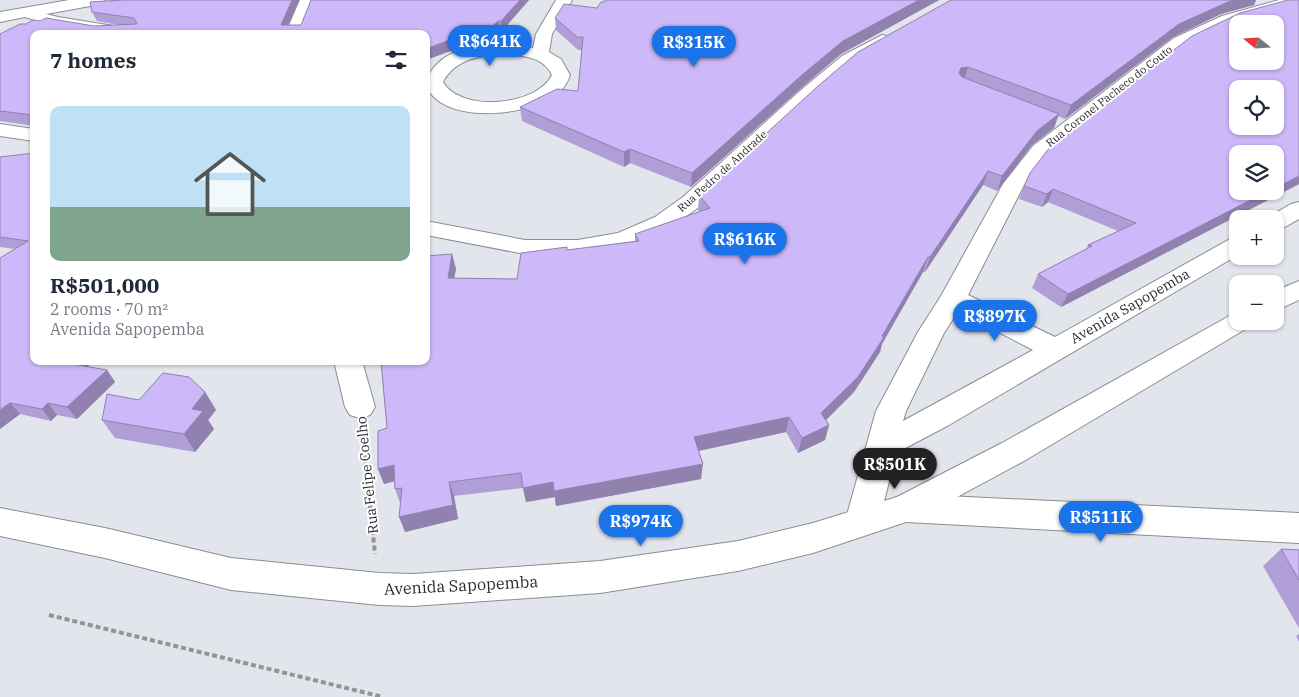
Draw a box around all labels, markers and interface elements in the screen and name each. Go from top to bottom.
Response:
north arrow [1229,15,1284,70]
map controls [1229,15,1284,330]
pin: R$641K [449,24,531,67]
pin: R$315K [653,26,735,68]
text: R$641K [459,31,521,51]
text: R$315K [663,32,725,52]
street label: Rua Coronel Pacheco do Couto [1043,42,1175,150]
text: 7 homes [50,46,136,74]
icon: filters [382,46,410,74]
button: locate [1229,80,1284,135]
street label: Rua Pedro de Andrade [674,127,770,215]
icon: home [185,139,275,229]
button: layers [1229,145,1284,200]
button: + [1229,210,1284,265]
pin: R$616K [704,222,786,265]
text: R$616K [714,229,776,249]
street label: Avenida Sapopemba [1067,264,1193,348]
text: R$501,000 [50,271,159,299]
button: − [1229,275,1284,330]
text: 2 rooms · 70 m² [50,299,168,319]
pin: R$897K [954,300,1036,342]
text: R$897K [964,306,1026,326]
text: Avenida Sapopemba [50,319,204,339]
street label: Rua Felipe Coelho [352,415,382,535]
pin: R$501K [854,448,936,490]
text: R$501K [864,454,926,474]
pin: R$511K [1060,500,1142,543]
pin: R$974K [600,504,682,547]
text: R$511K [1070,507,1132,527]
text: R$974K [610,511,672,531]
street label: Avenida Sapopemba [383,571,539,599]

